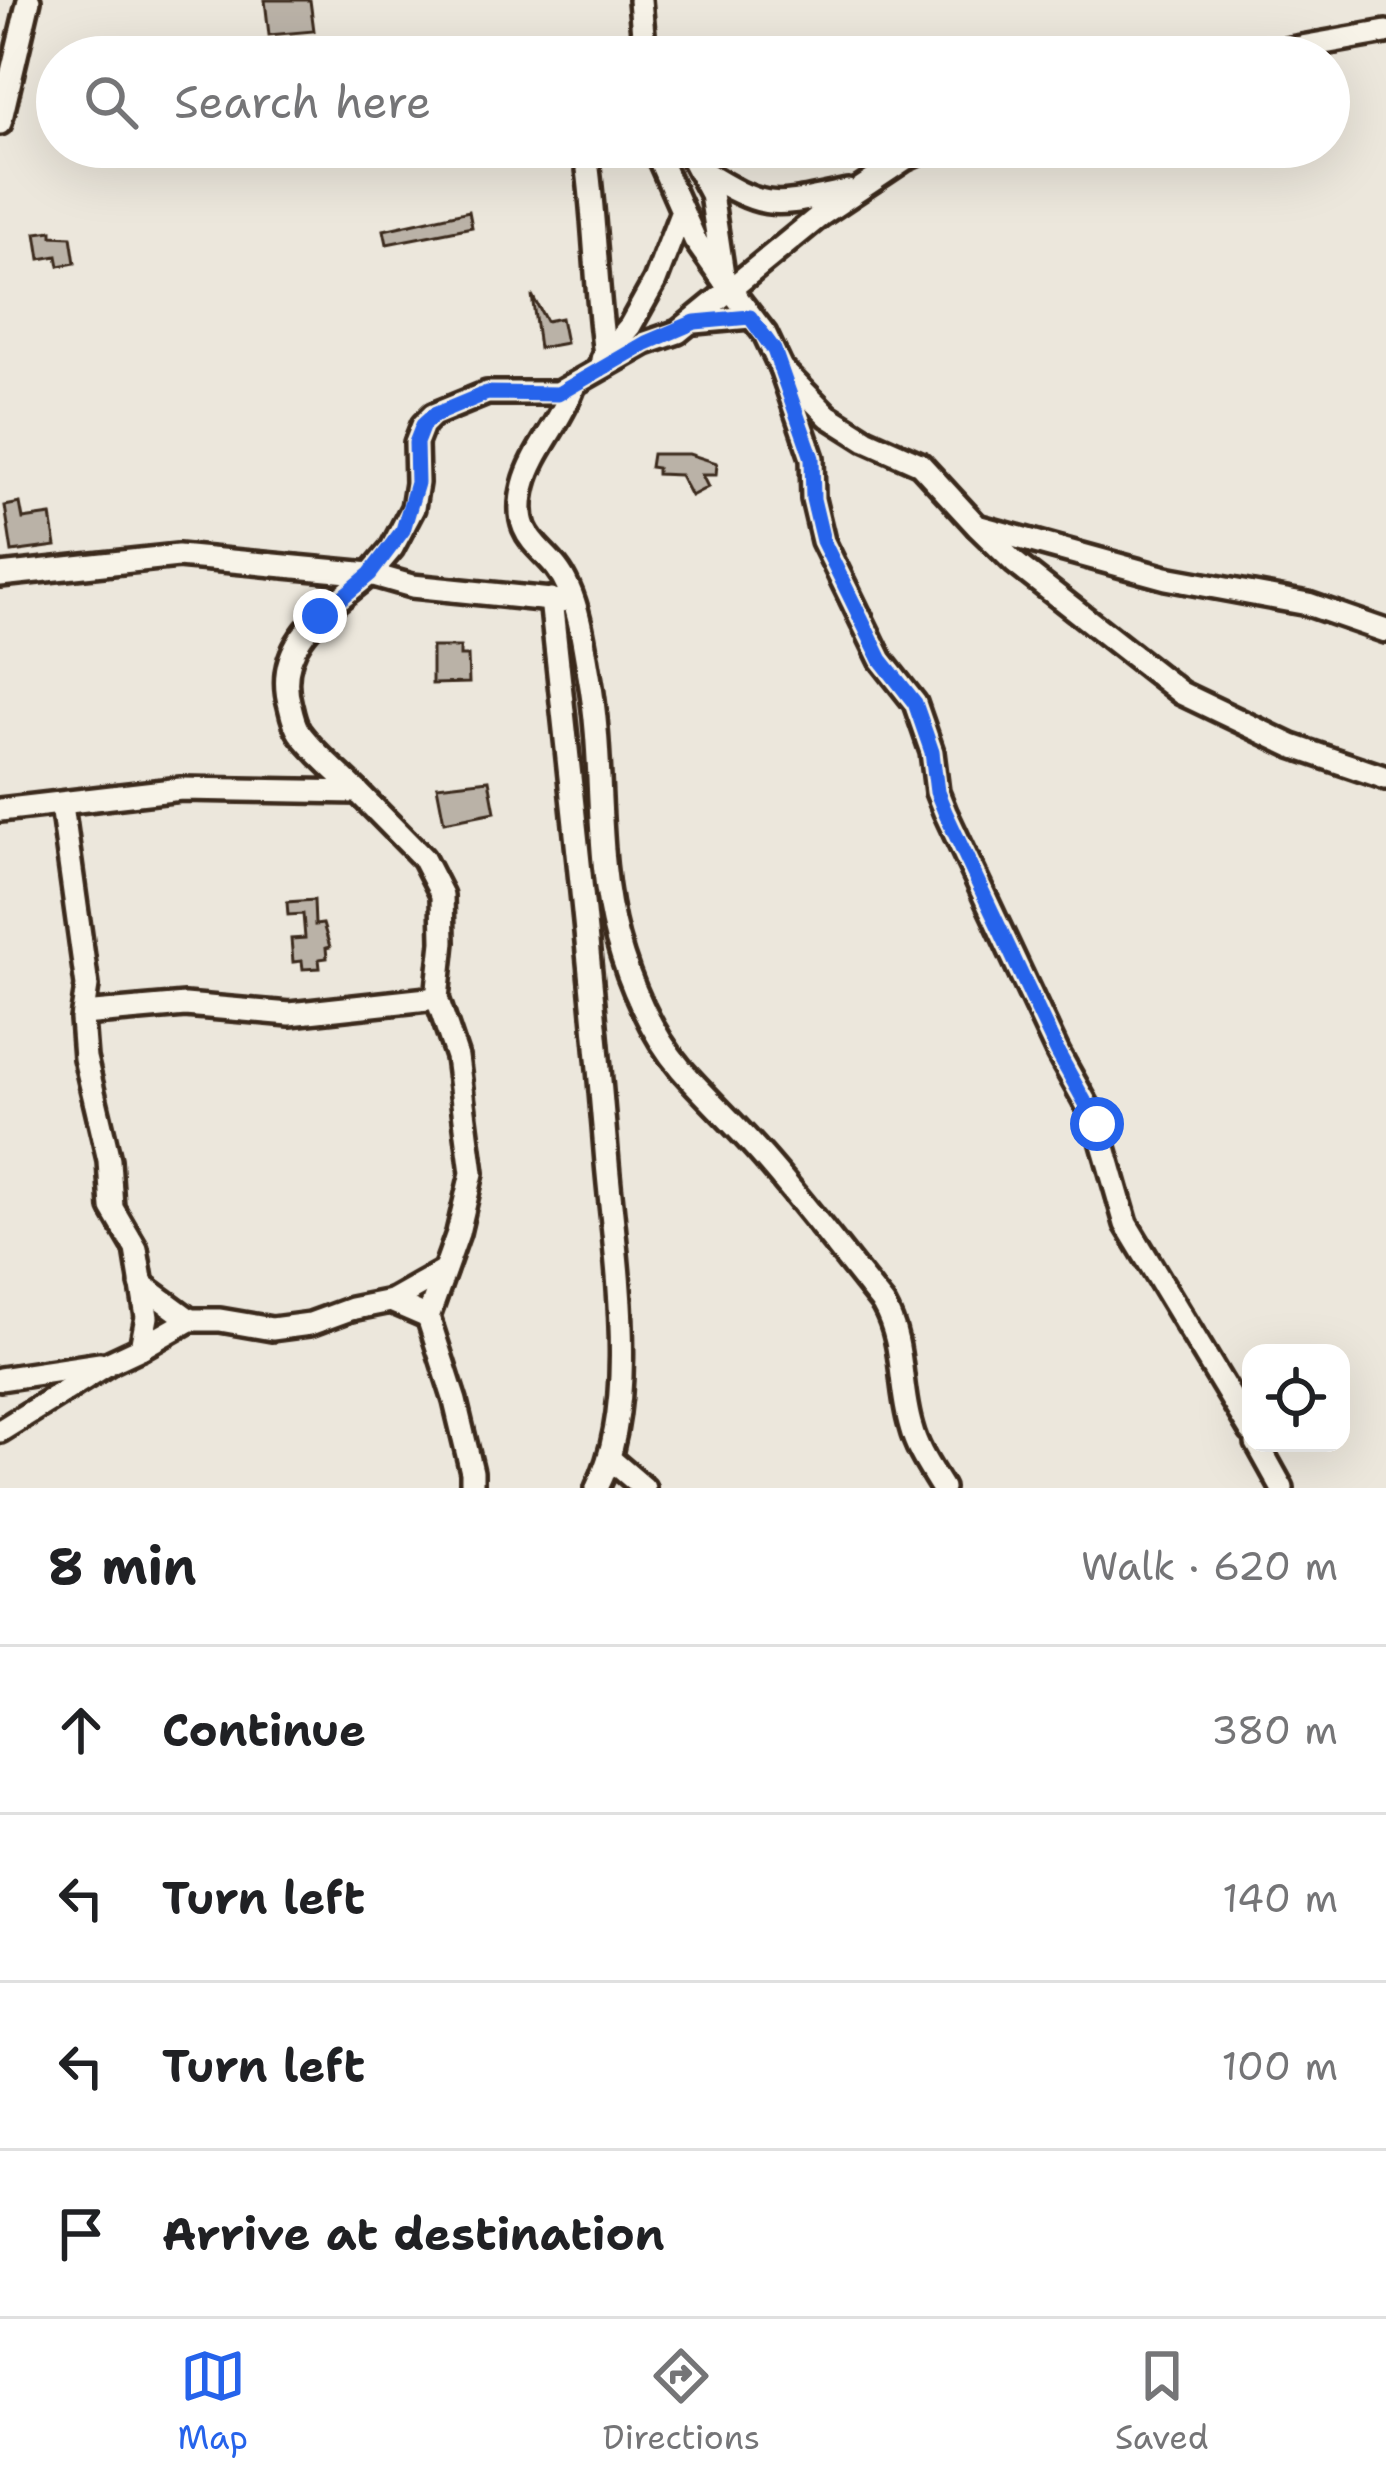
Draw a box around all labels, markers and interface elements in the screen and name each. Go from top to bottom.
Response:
search box [36,36,1350,168]
icon: search [78,69,144,135]
text: Search here [174,72,431,132]
route end [293,589,347,643]
route start [1070,1097,1124,1151]
map controls [1242,1344,1350,1452]
button: locate [1242,1344,1350,1452]
text: 8 min [48,1532,197,1600]
text: Walk · 620 m [1081,1540,1338,1592]
icon: ahead [48,1697,114,1763]
text: Continue [162,1700,366,1760]
text: 380 m [1211,1704,1338,1756]
icon: left [48,1865,114,1931]
text: Turn left [162,1868,365,1928]
text: 140 m [1222,1872,1338,1924]
icon: left [48,2033,114,2099]
text: Turn left [162,2036,365,2096]
text: 100 m [1222,2040,1338,2092]
icon: arrive [48,2201,114,2267]
text: Arrive at destination [162,2204,665,2264]
tab: Map [177,2343,248,2460]
tab: Directions [603,2343,760,2460]
tab: Saved [1115,2343,1209,2460]

